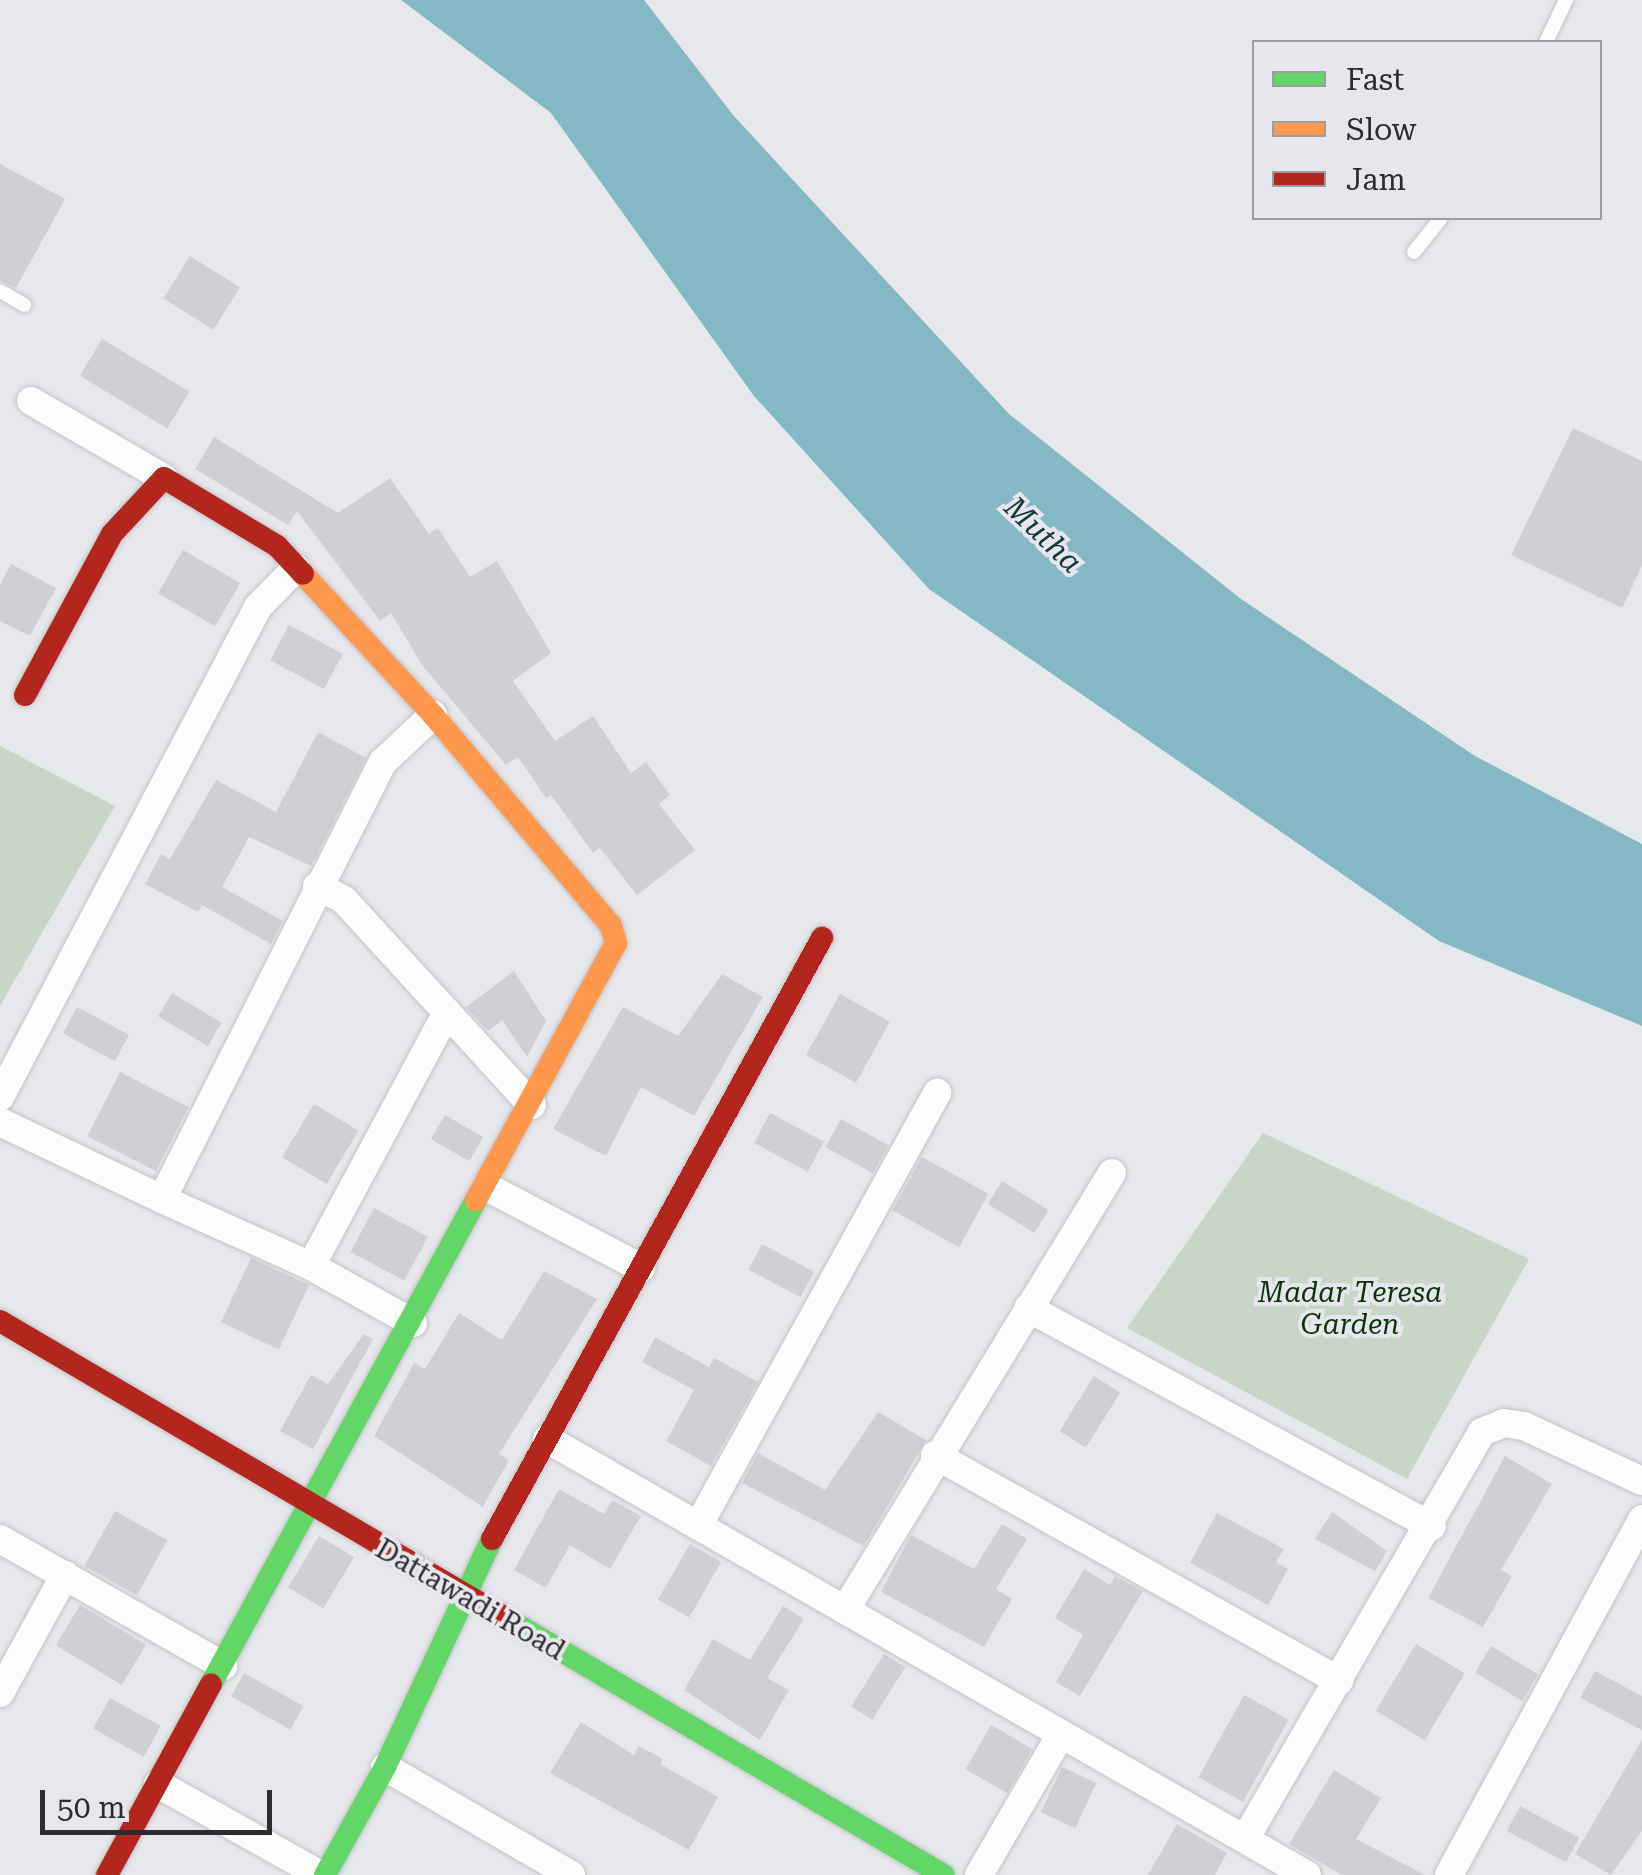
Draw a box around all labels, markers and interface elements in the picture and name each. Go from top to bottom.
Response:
legend [1252,40,1602,220]
text: Fast [1346,62,1404,97]
text: Slow [1346,112,1417,147]
text: Jam [1346,162,1406,197]
water label: Mutha [997,489,1089,581]
park label: Madar Teresa Garden [1258,1276,1442,1342]
street label: Dattawadi Road [370,1532,570,1668]
scale bar [45,1770,278,1832]
text: 50 m [57,1790,126,1825]

